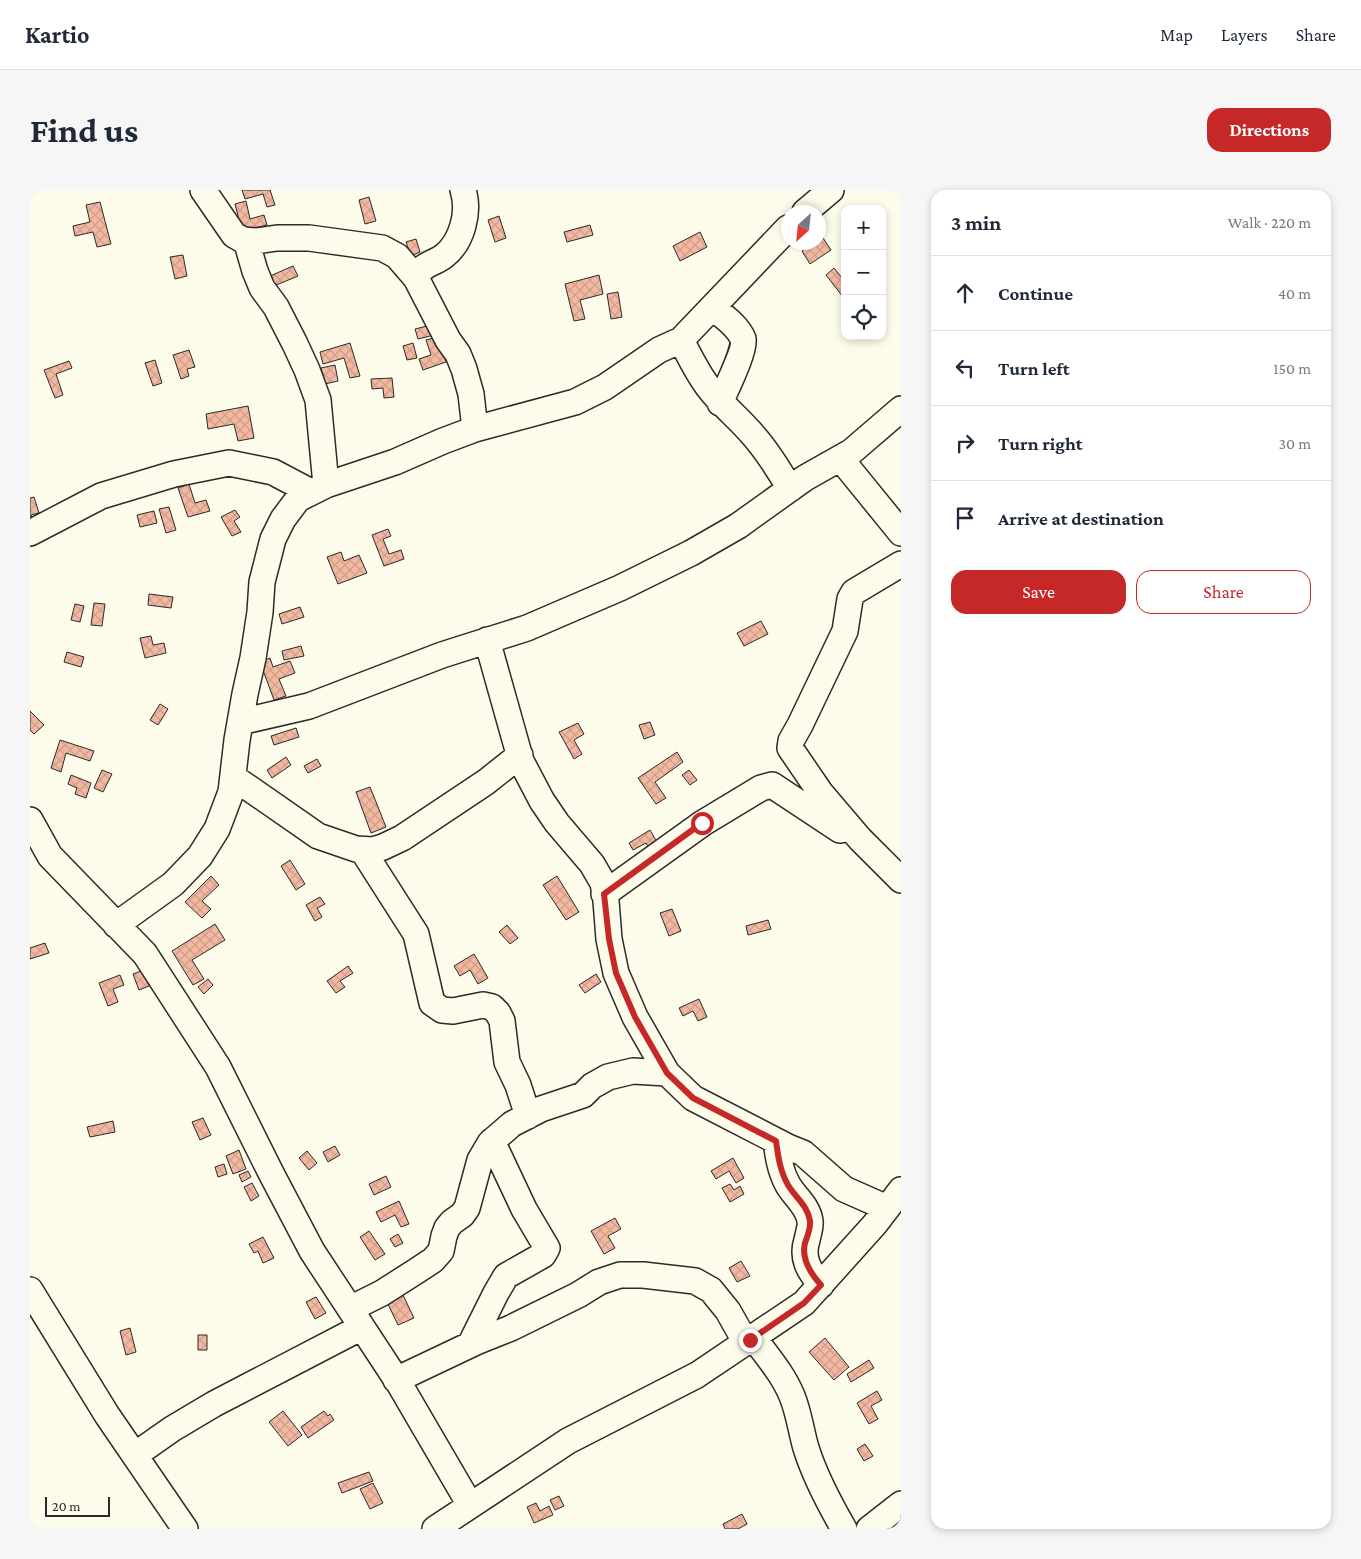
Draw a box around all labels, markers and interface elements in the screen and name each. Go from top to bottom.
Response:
text: Kartio [25,21,90,48]
text: Map [1160,25,1193,45]
text: Layers [1221,25,1268,45]
text: Share [1296,25,1336,45]
button: Directions [1207,108,1331,152]
text: Find us [30,111,138,150]
north arrow [781,205,826,250]
map controls [841,205,886,340]
button: + [841,205,886,250]
text: 3 min [951,211,1001,235]
text: Walk · 220 m [1228,214,1311,231]
button: − [841,250,886,295]
icon: ahead [951,279,979,307]
text: Continue [998,283,1073,304]
text: 40 m [1278,285,1311,302]
button: locate [841,295,886,340]
icon: left [951,354,979,382]
text: Turn left [998,358,1070,379]
text: 150 m [1273,360,1311,377]
icon: right [951,429,979,457]
text: Turn right [998,433,1083,454]
text: 30 m [1279,435,1311,452]
icon: arrive [951,504,979,532]
text: Arrive at destination [998,508,1164,529]
button: Save [951,570,1126,614]
button: Share [1136,570,1311,614]
route start [691,812,714,835]
route end [739,1329,762,1352]
scale bar [45,1494,110,1517]
text: 20 m [52,1498,80,1514]

